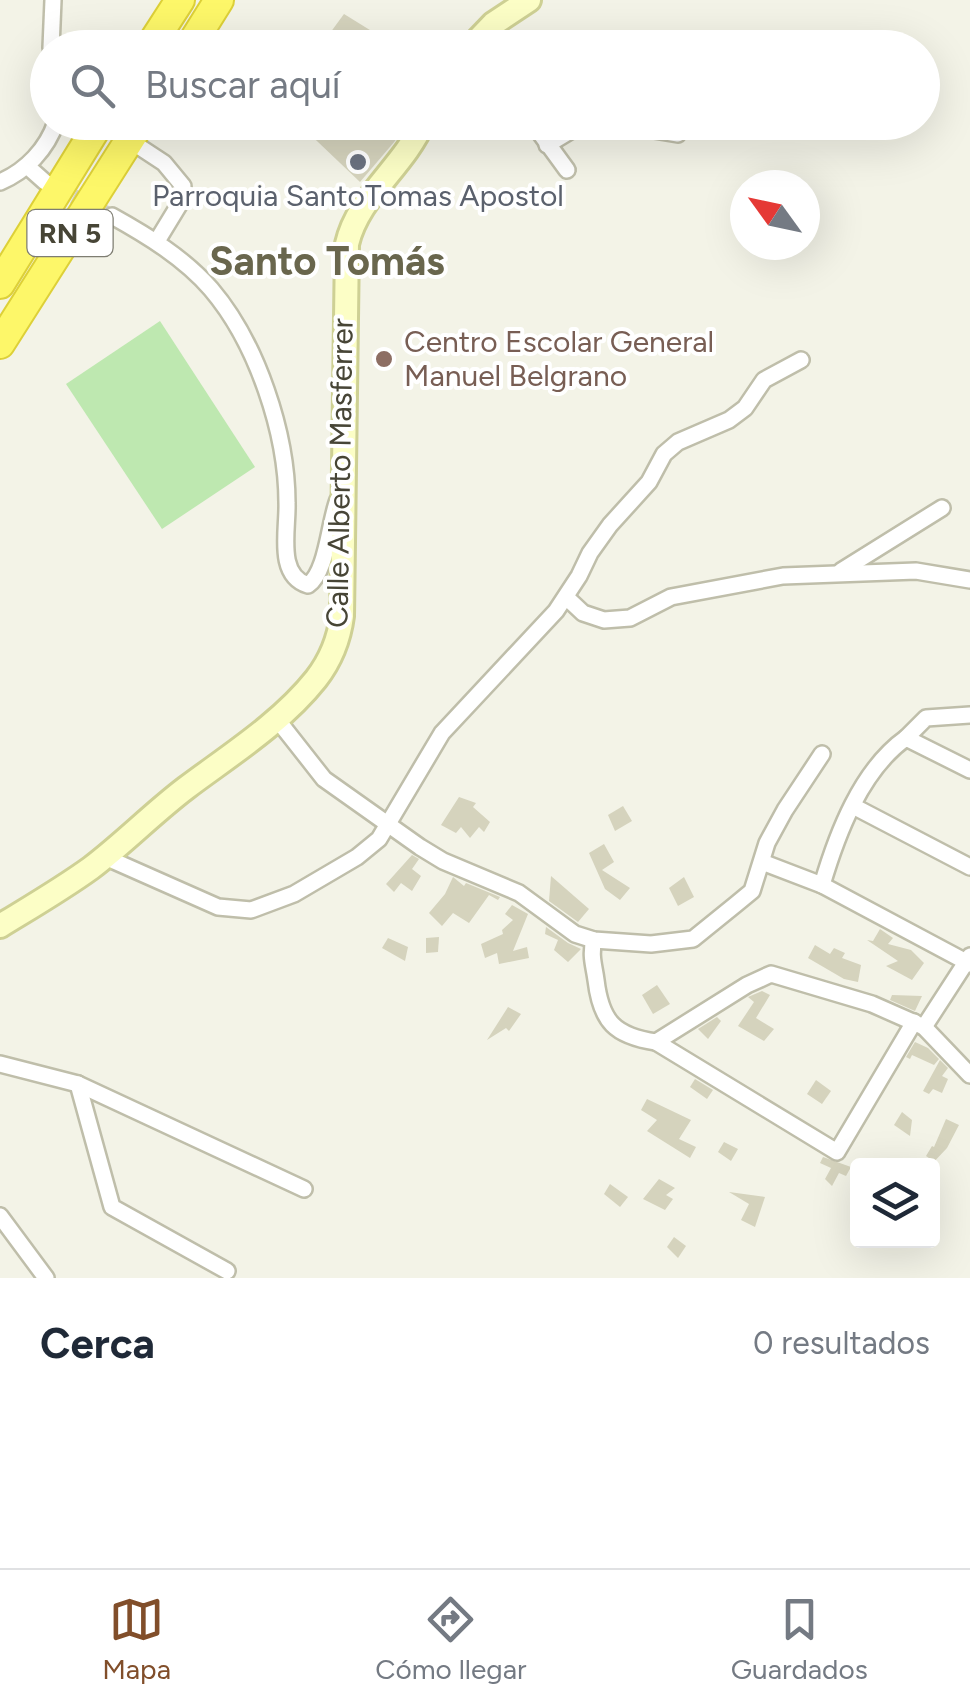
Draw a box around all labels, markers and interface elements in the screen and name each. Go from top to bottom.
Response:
search box [30,30,940,140]
icon: search [65,58,120,113]
text: Buscar aquí [145,62,341,108]
marker: Parroquia SantoTomas Apostol [347,151,369,173]
north arrow [730,170,820,260]
place label: Parroquia SantoTomas Apostol [152,177,564,214]
road number: RN 5 [28,210,112,256]
district label: Santo Tomás [209,237,445,285]
street label: Calle Alberto Masferrer [318,318,361,628]
place label: Centro Escolar General Manuel Belgrano [404,323,714,394]
marker: Centro Escolar General Manuel Belgrano [373,348,395,370]
map controls [850,1158,940,1248]
button: layers [850,1158,940,1248]
text: Cerca [40,1318,155,1369]
text: 0 resultados [753,1324,930,1362]
tab: Mapa [102,1592,171,1686]
tab: Cómo llegar [375,1592,526,1686]
tab: Guardados [731,1592,868,1686]

